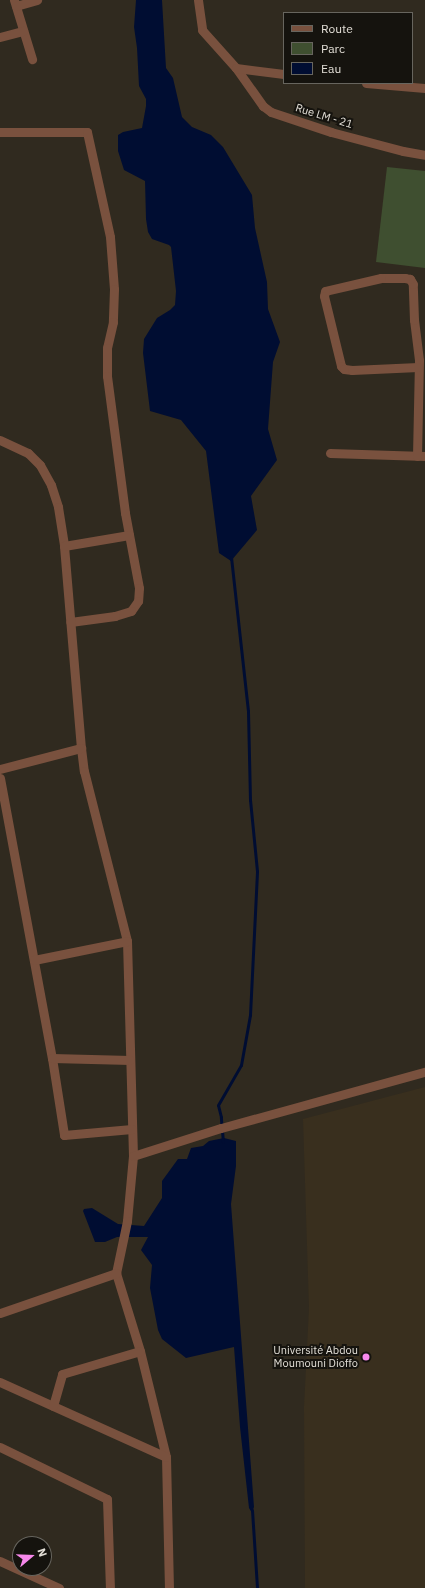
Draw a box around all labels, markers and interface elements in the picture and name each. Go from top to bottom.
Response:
legend [283,12,413,84]
text: Route [321,21,353,36]
text: Parc [321,41,345,56]
text: Eau [321,61,341,76]
street label: Rue LM - 21 [294,101,354,131]
place label: Université Abdou Moumouni Dioffo [273,1344,358,1370]
marker: Université Abdou Moumouni Dioffo [361,1352,371,1362]
north arrow [12,1536,52,1576]
text: N [34,1546,50,1558]

